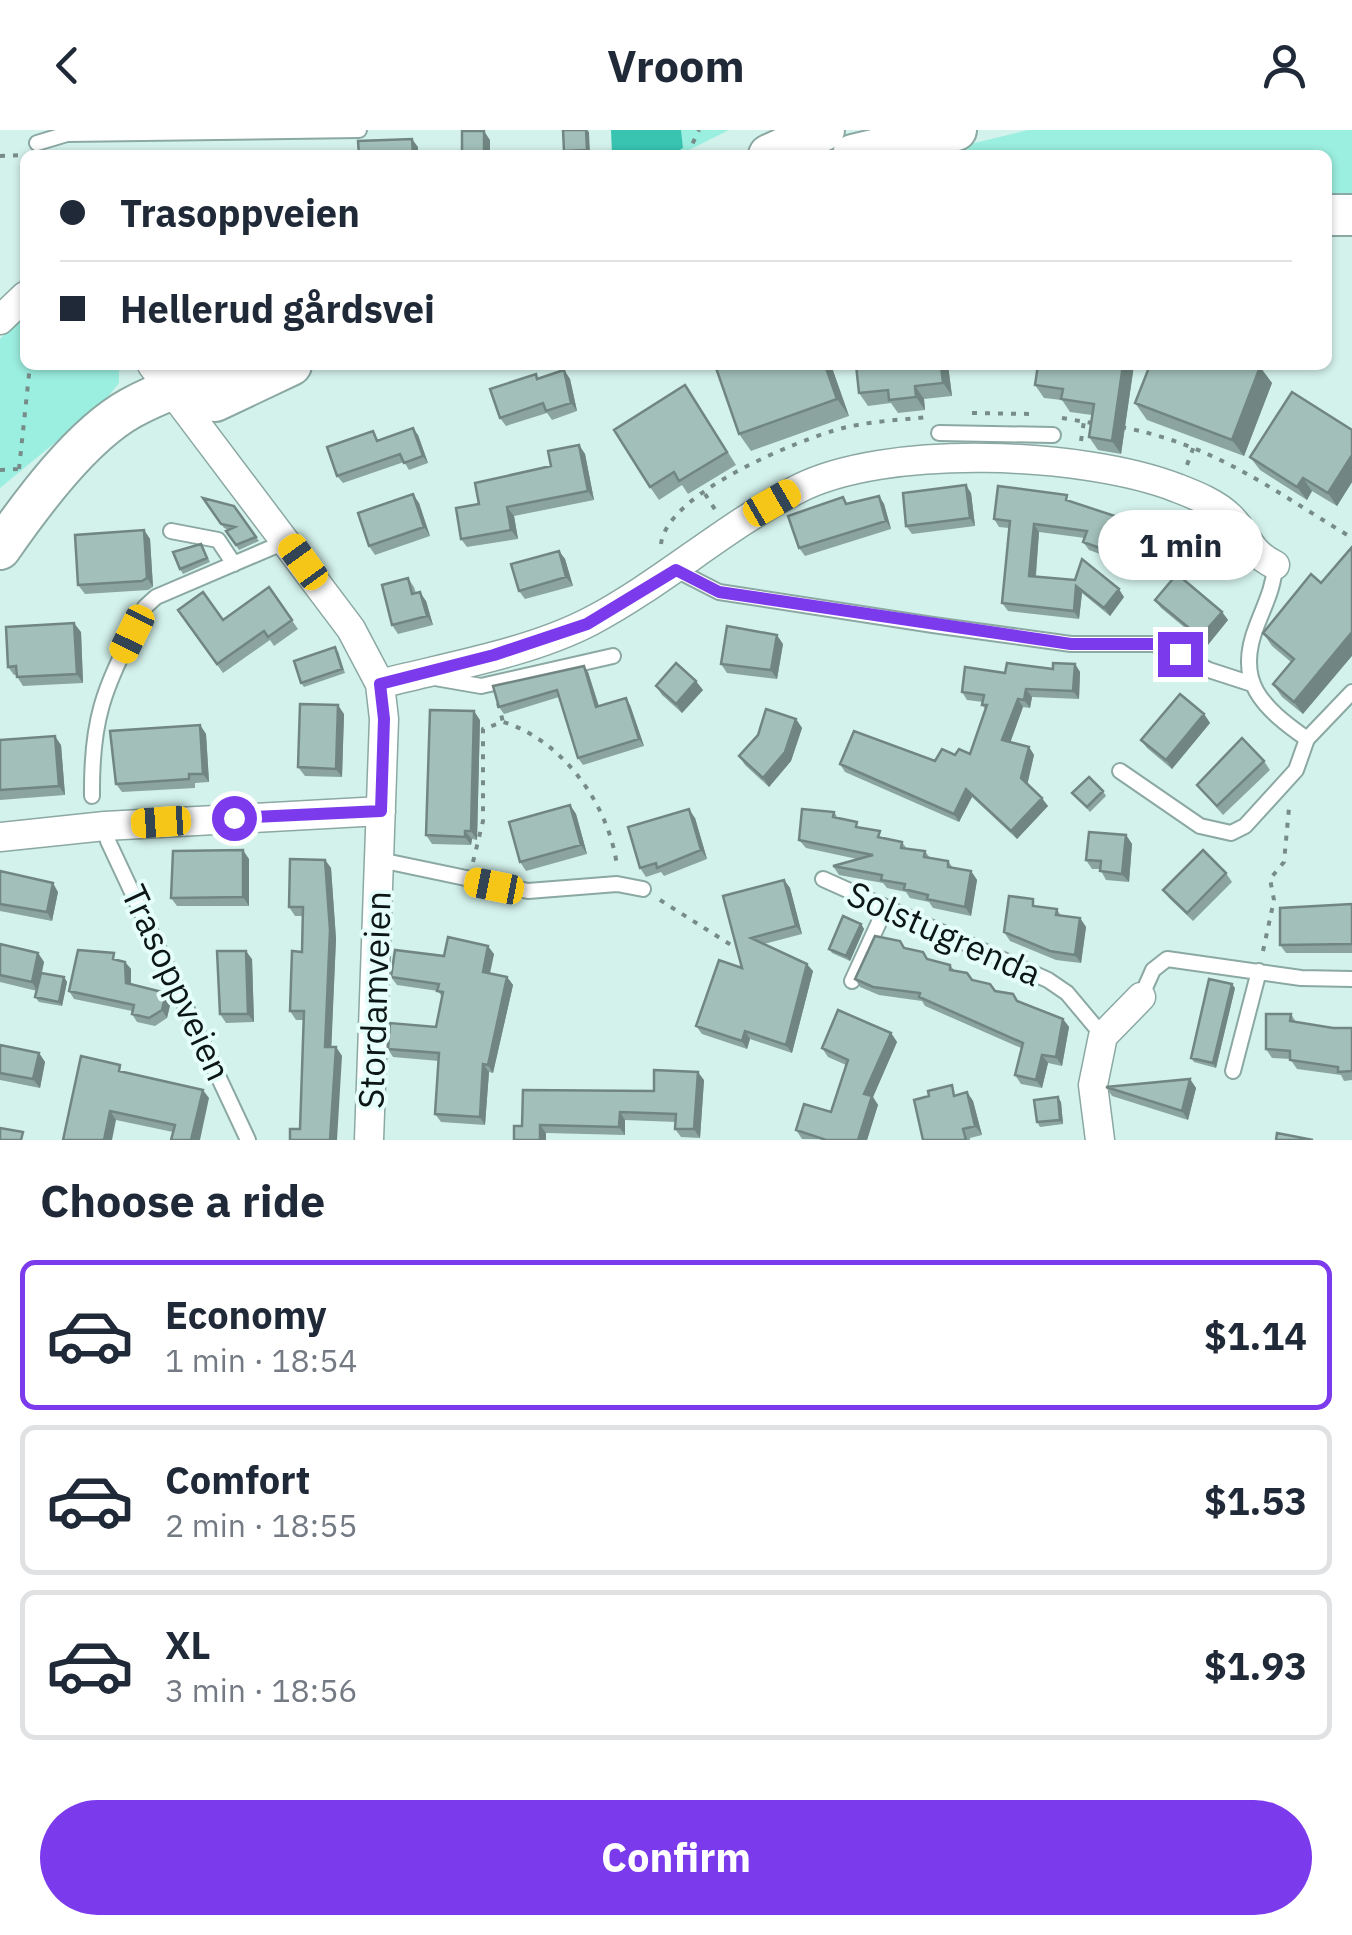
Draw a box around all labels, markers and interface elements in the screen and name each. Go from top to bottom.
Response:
text: Vroom [607,36,745,94]
icon: back [40,38,95,93]
icon: person [1257,38,1312,93]
text: Trasoppveien [120,188,360,237]
text: Hellerud gårdsvei [120,284,435,333]
car [739,475,805,531]
callout: 1 min [1098,509,1262,579]
text: 1 min [1139,524,1222,566]
car [273,529,333,595]
car [105,600,159,668]
route end [1158,632,1203,677]
route start [212,796,257,841]
car [130,805,192,839]
car [462,866,526,906]
street label: Solstugrenda [840,870,1049,996]
street label: Trasoppveien [112,877,242,1088]
street label: Stordamveien [347,890,401,1110]
text: Choose a ride [40,1171,325,1229]
icon: car [45,1290,135,1380]
text: Economy [165,1290,327,1339]
text: $1.14 [1204,1311,1307,1360]
text: 1 min · 18:54 [165,1339,358,1381]
icon: car [45,1455,135,1545]
text: Comfort [165,1455,310,1504]
text: $1.53 [1204,1476,1307,1525]
text: 2 min · 18:55 [165,1504,358,1546]
icon: car [45,1620,135,1710]
text: XL [165,1620,211,1669]
text: $1.93 [1204,1641,1307,1690]
text: 3 min · 18:56 [165,1669,358,1711]
button: Confirm [40,1800,1312,1915]

